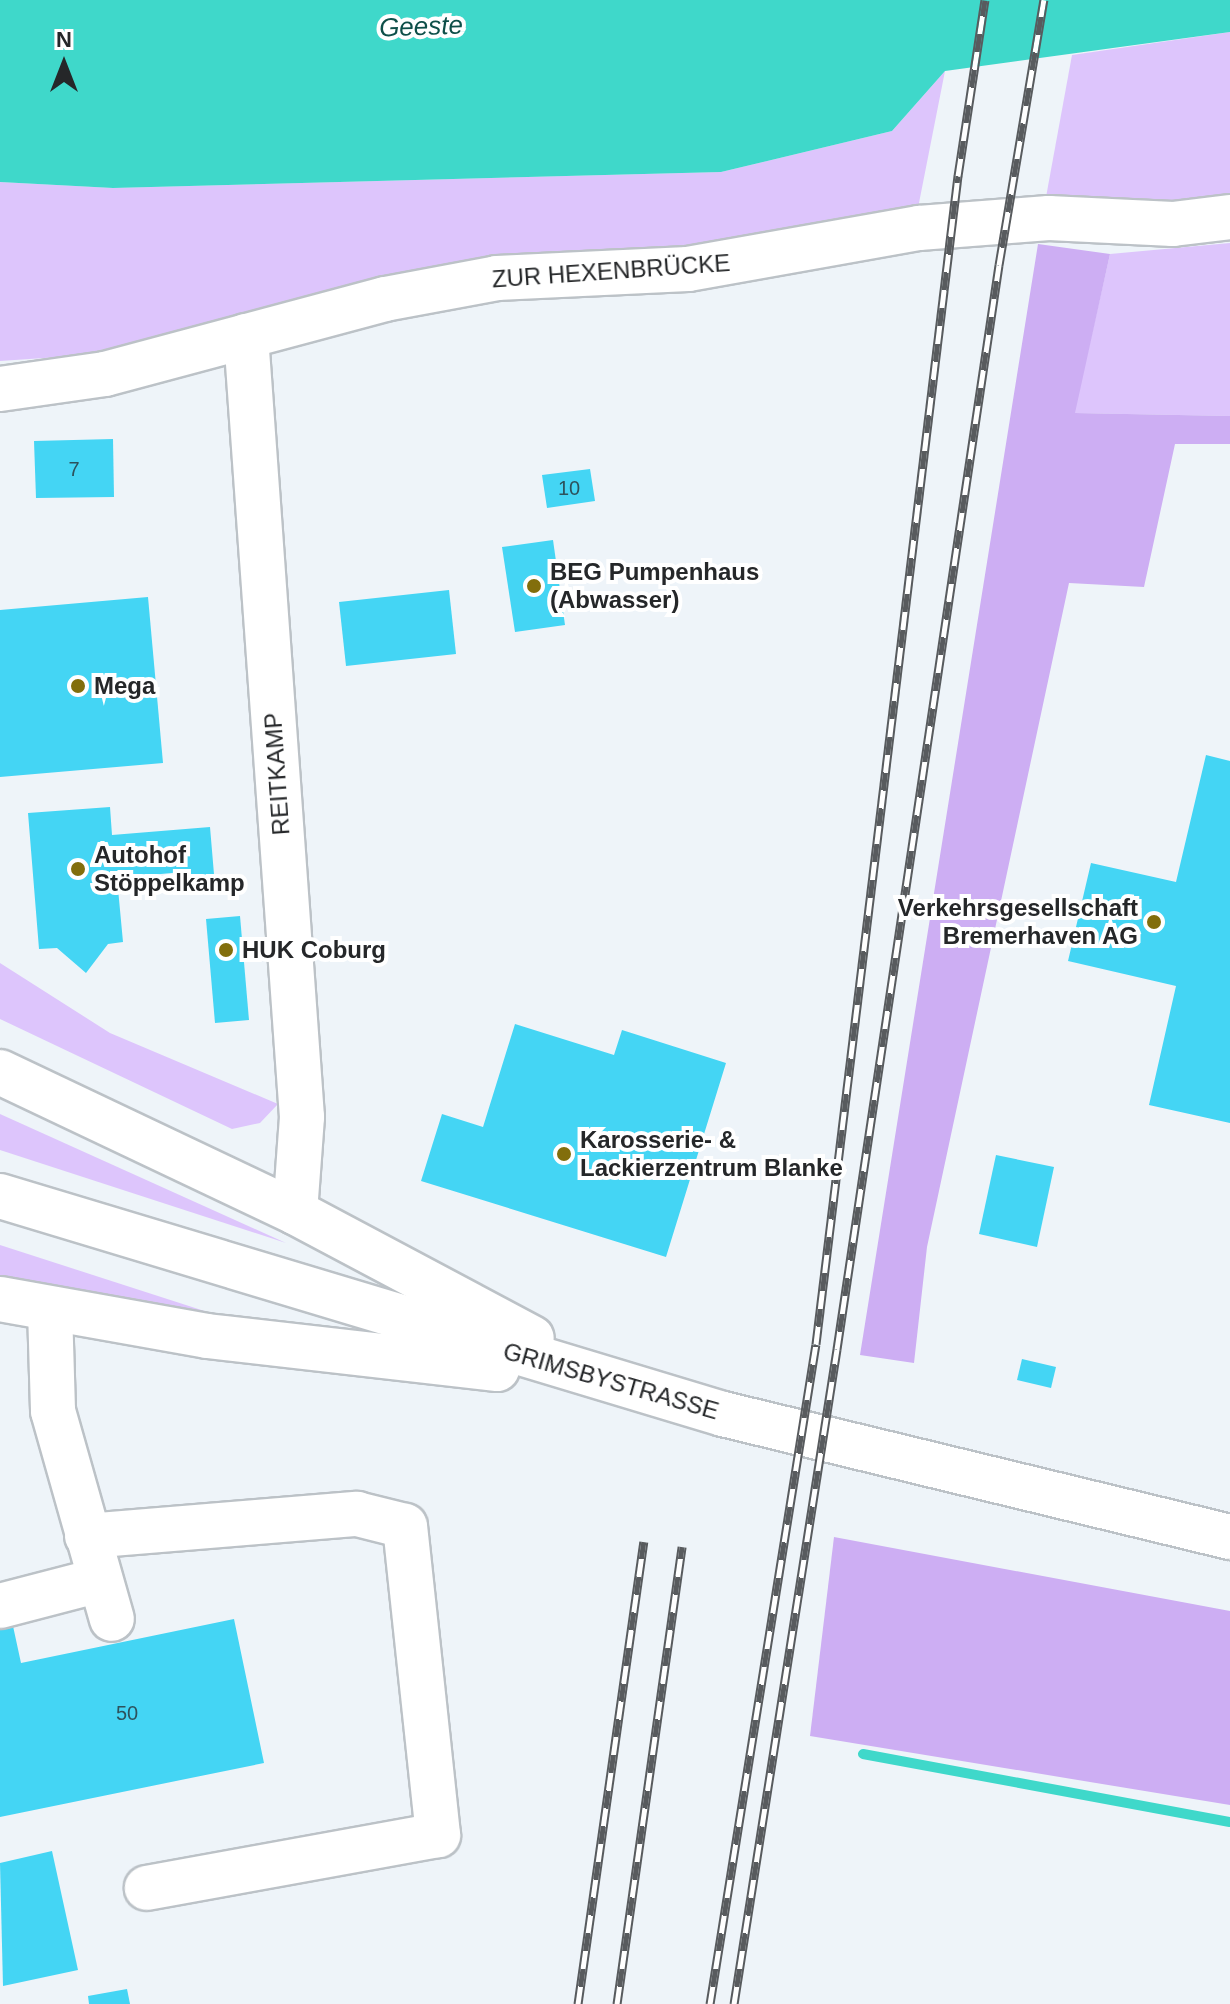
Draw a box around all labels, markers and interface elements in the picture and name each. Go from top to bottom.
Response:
water label: Geeste [379,10,463,44]
north arrow [24,24,104,104]
text: N [56,27,72,52]
street label: ZUR HEXENBRÜCKE [491,248,731,294]
house number: 7 [68,457,80,481]
house number: 10 [558,476,580,500]
place label: BEG Pumpenhaus (Abwasser) [550,558,759,614]
marker: BEG Pumpenhaus (Abwasser) [525,577,543,595]
place label: Mega [94,672,155,700]
marker: Mega [69,677,87,695]
street label: REITKAMP [258,712,296,836]
place label: Autohof Stöppelkamp [94,841,245,897]
marker: Autohof Stöppelkamp [69,860,87,878]
place label: Verkehrsgesellschaft Bremerhaven AG [898,894,1138,950]
marker: Verkehrsgesellschaft Bremerhaven AG [1145,913,1163,931]
place label: HUK Coburg [242,936,386,964]
marker: HUK Coburg [217,941,235,959]
place label: Karosserie- & Lackierzentrum Blanke [580,1126,843,1182]
marker: Karosserie- & Lackierzentrum Blanke [555,1145,573,1163]
street label: GRIMSBYSTRASSE [500,1336,722,1426]
house number: 50 [116,1701,138,1725]

